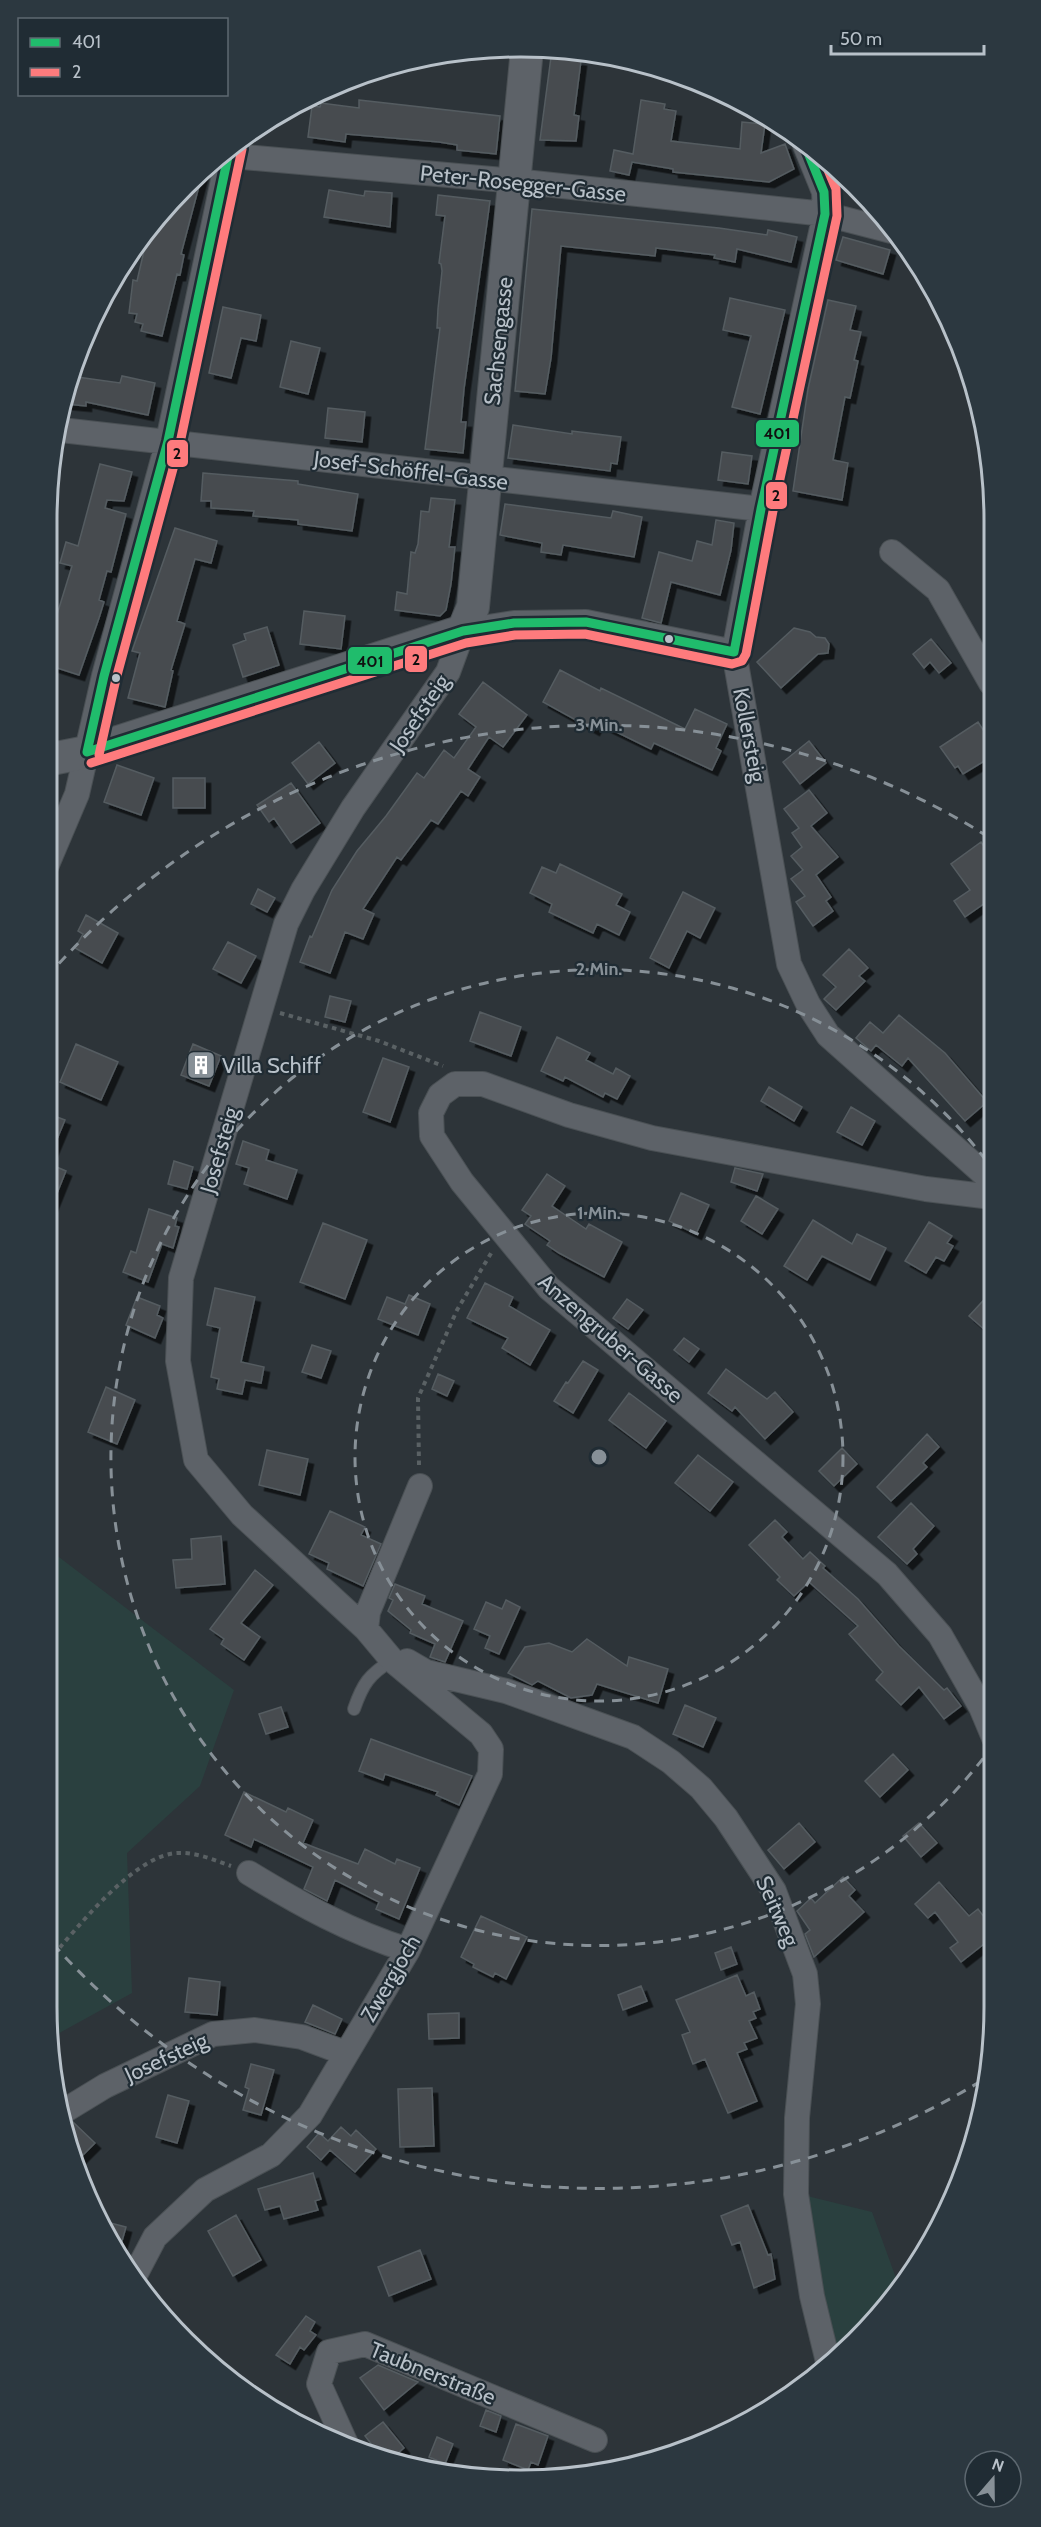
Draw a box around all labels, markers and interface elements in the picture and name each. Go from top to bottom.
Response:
legend [18,18,228,96]
scale bar [831,18,984,56]
text: 50 m [840,28,882,50]
text: 401 [72,31,101,53]
text: 2 [72,61,81,83]
street label: Peter-Rosegger-Gasse [419,159,627,208]
street label: Sachsengasse [478,275,519,407]
line badge: 401 [755,419,800,448]
text: 401 [763,424,791,443]
line badge: 2 [166,439,189,468]
text: 2 [173,444,181,463]
street label: Josef-Schöffel-Gasse [311,445,509,496]
line badge: 2 [765,481,788,510]
text: 2 [772,486,780,505]
unlabelled marker [663,633,675,645]
line badge: 2 [404,645,428,673]
line badge: 401 [347,646,393,675]
text: 2 [412,650,420,669]
text: 401 [356,652,384,671]
street label: Josefsteig [383,668,456,758]
unlabelled marker [110,672,122,684]
street label: Kollersteig [727,686,772,786]
text: 3 Min. [576,714,622,736]
text: 2 Min. [576,958,622,980]
building icon: Villa Schiff [185,1049,217,1081]
place label: Villa Schiff [222,1052,321,1079]
street label: Josefsteig [194,1103,245,1197]
text: 1 Min. [577,1202,621,1224]
street label: Anzengruber-Gasse [533,1268,689,1409]
centre of rings [589,1447,609,1467]
street label: Seitweg [750,1872,805,1952]
street label: Zwergjoch [355,1930,426,2026]
street label: Josefsteig [120,2026,213,2089]
street label: Taubnerstraße [366,2336,499,2411]
north arrow [963,2449,1023,2509]
text: N [989,2455,1007,2476]

